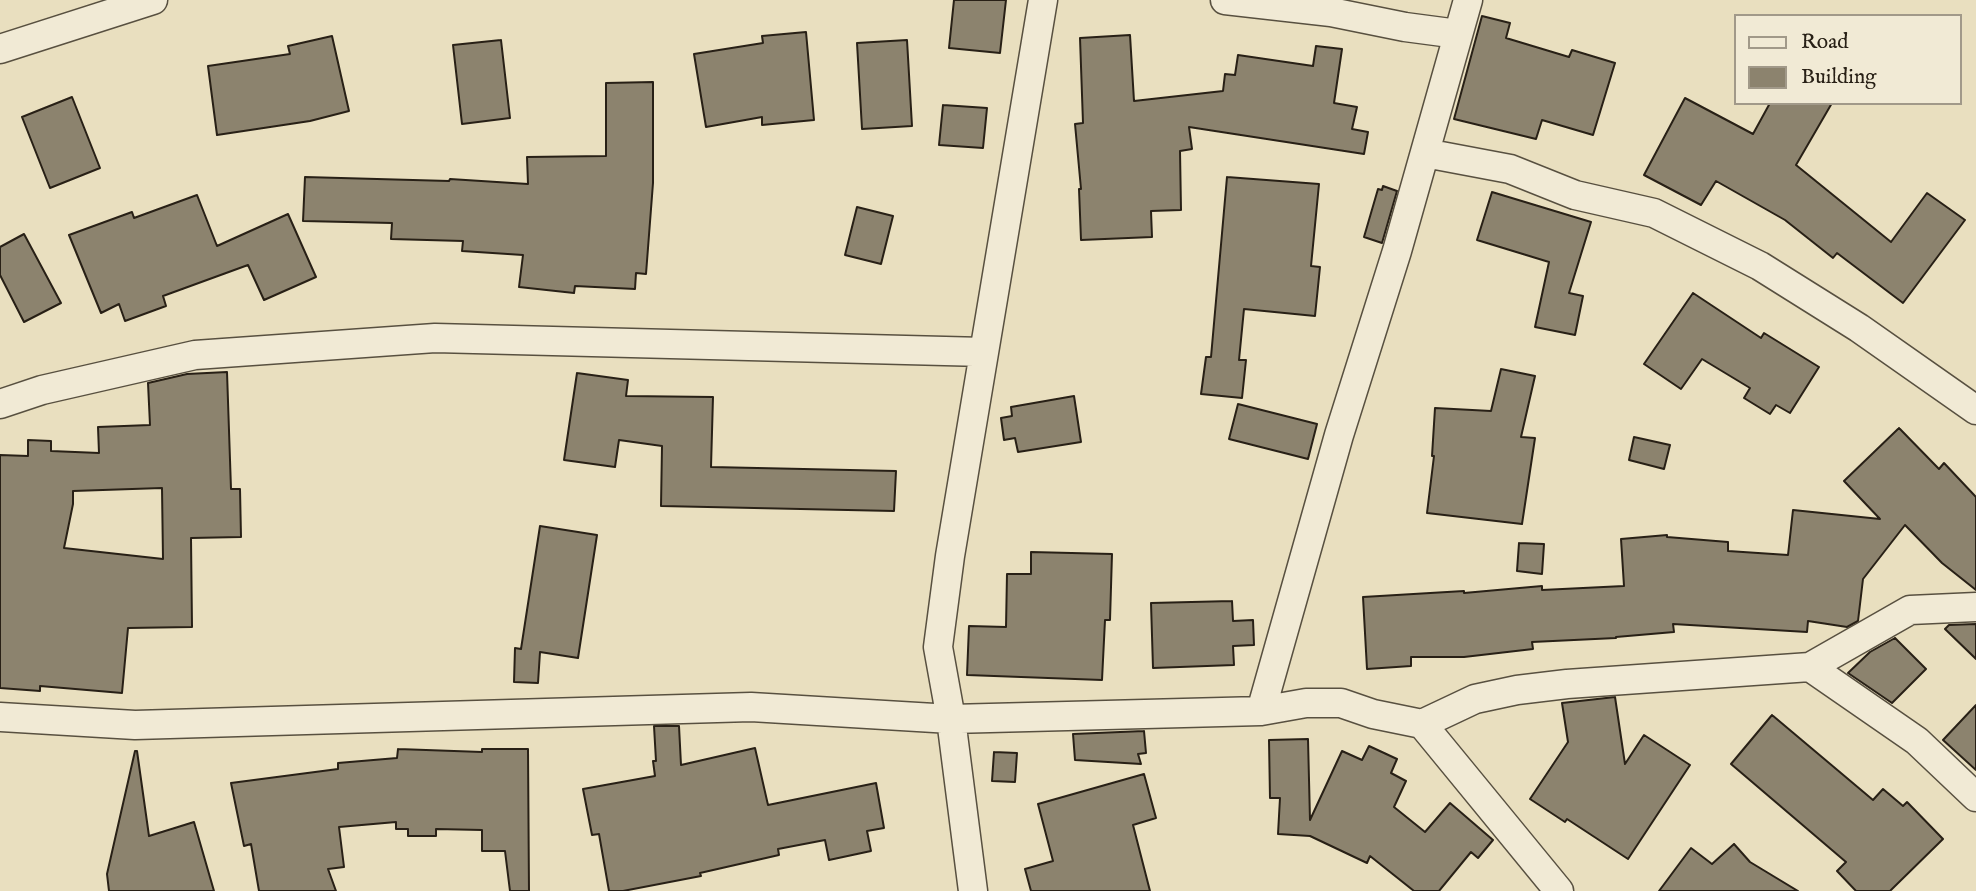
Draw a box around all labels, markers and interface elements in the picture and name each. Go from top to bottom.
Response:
legend [1734,14,1962,105]
text: Road [1801,29,1848,56]
text: Building [1801,64,1876,91]

